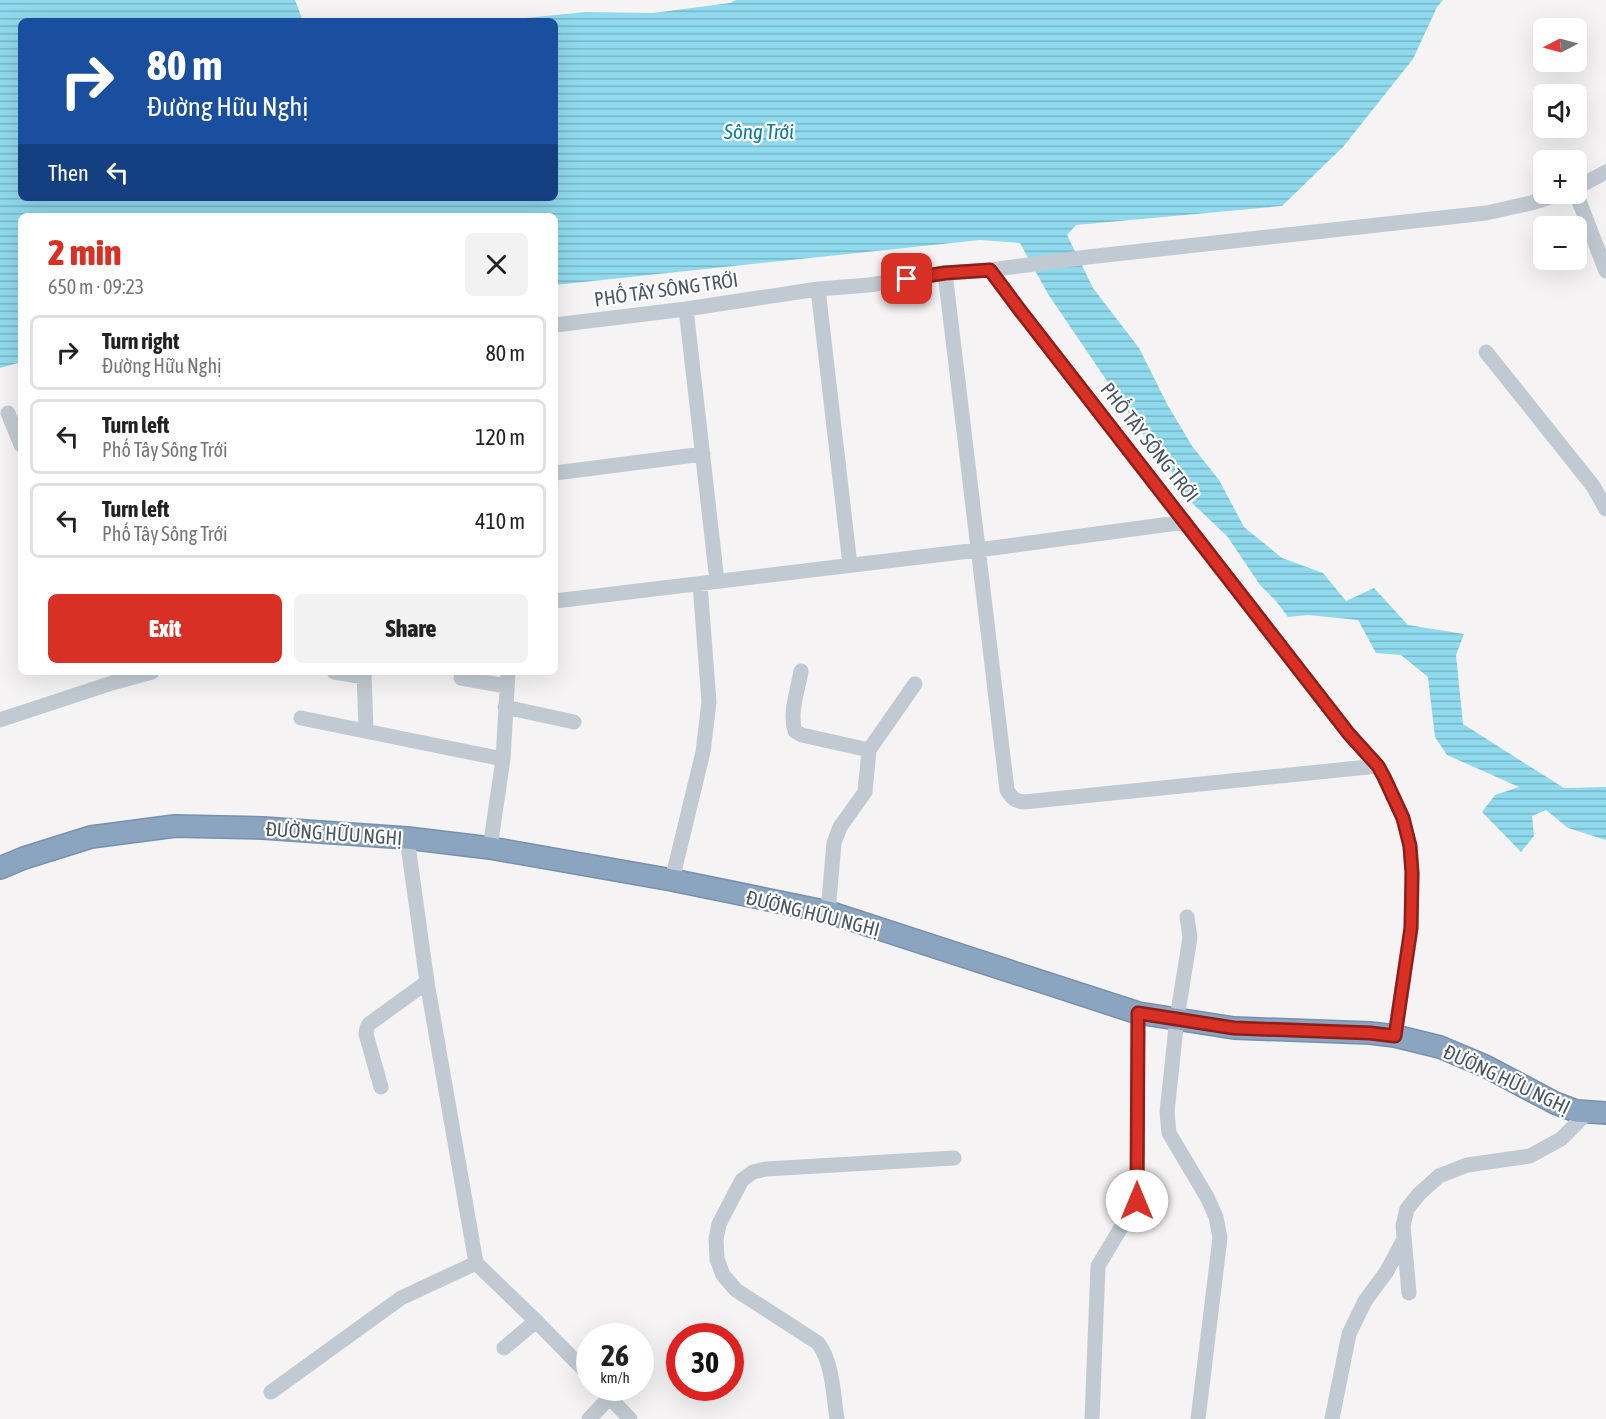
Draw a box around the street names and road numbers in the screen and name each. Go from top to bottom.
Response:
street label: PHỐ TÂY SÔNG TRỚI [592,266,739,310]
street label: PHỐ TÂY SÔNG TRỚI [1096,377,1205,506]
street label: ĐƯỜNG HỮU NGHỊ [265,817,403,849]
street label: ĐƯỜNG HỮU NGHỊ [744,885,882,941]
street label: ĐƯỜNG HỮU NGHỊ [1440,1040,1574,1118]

